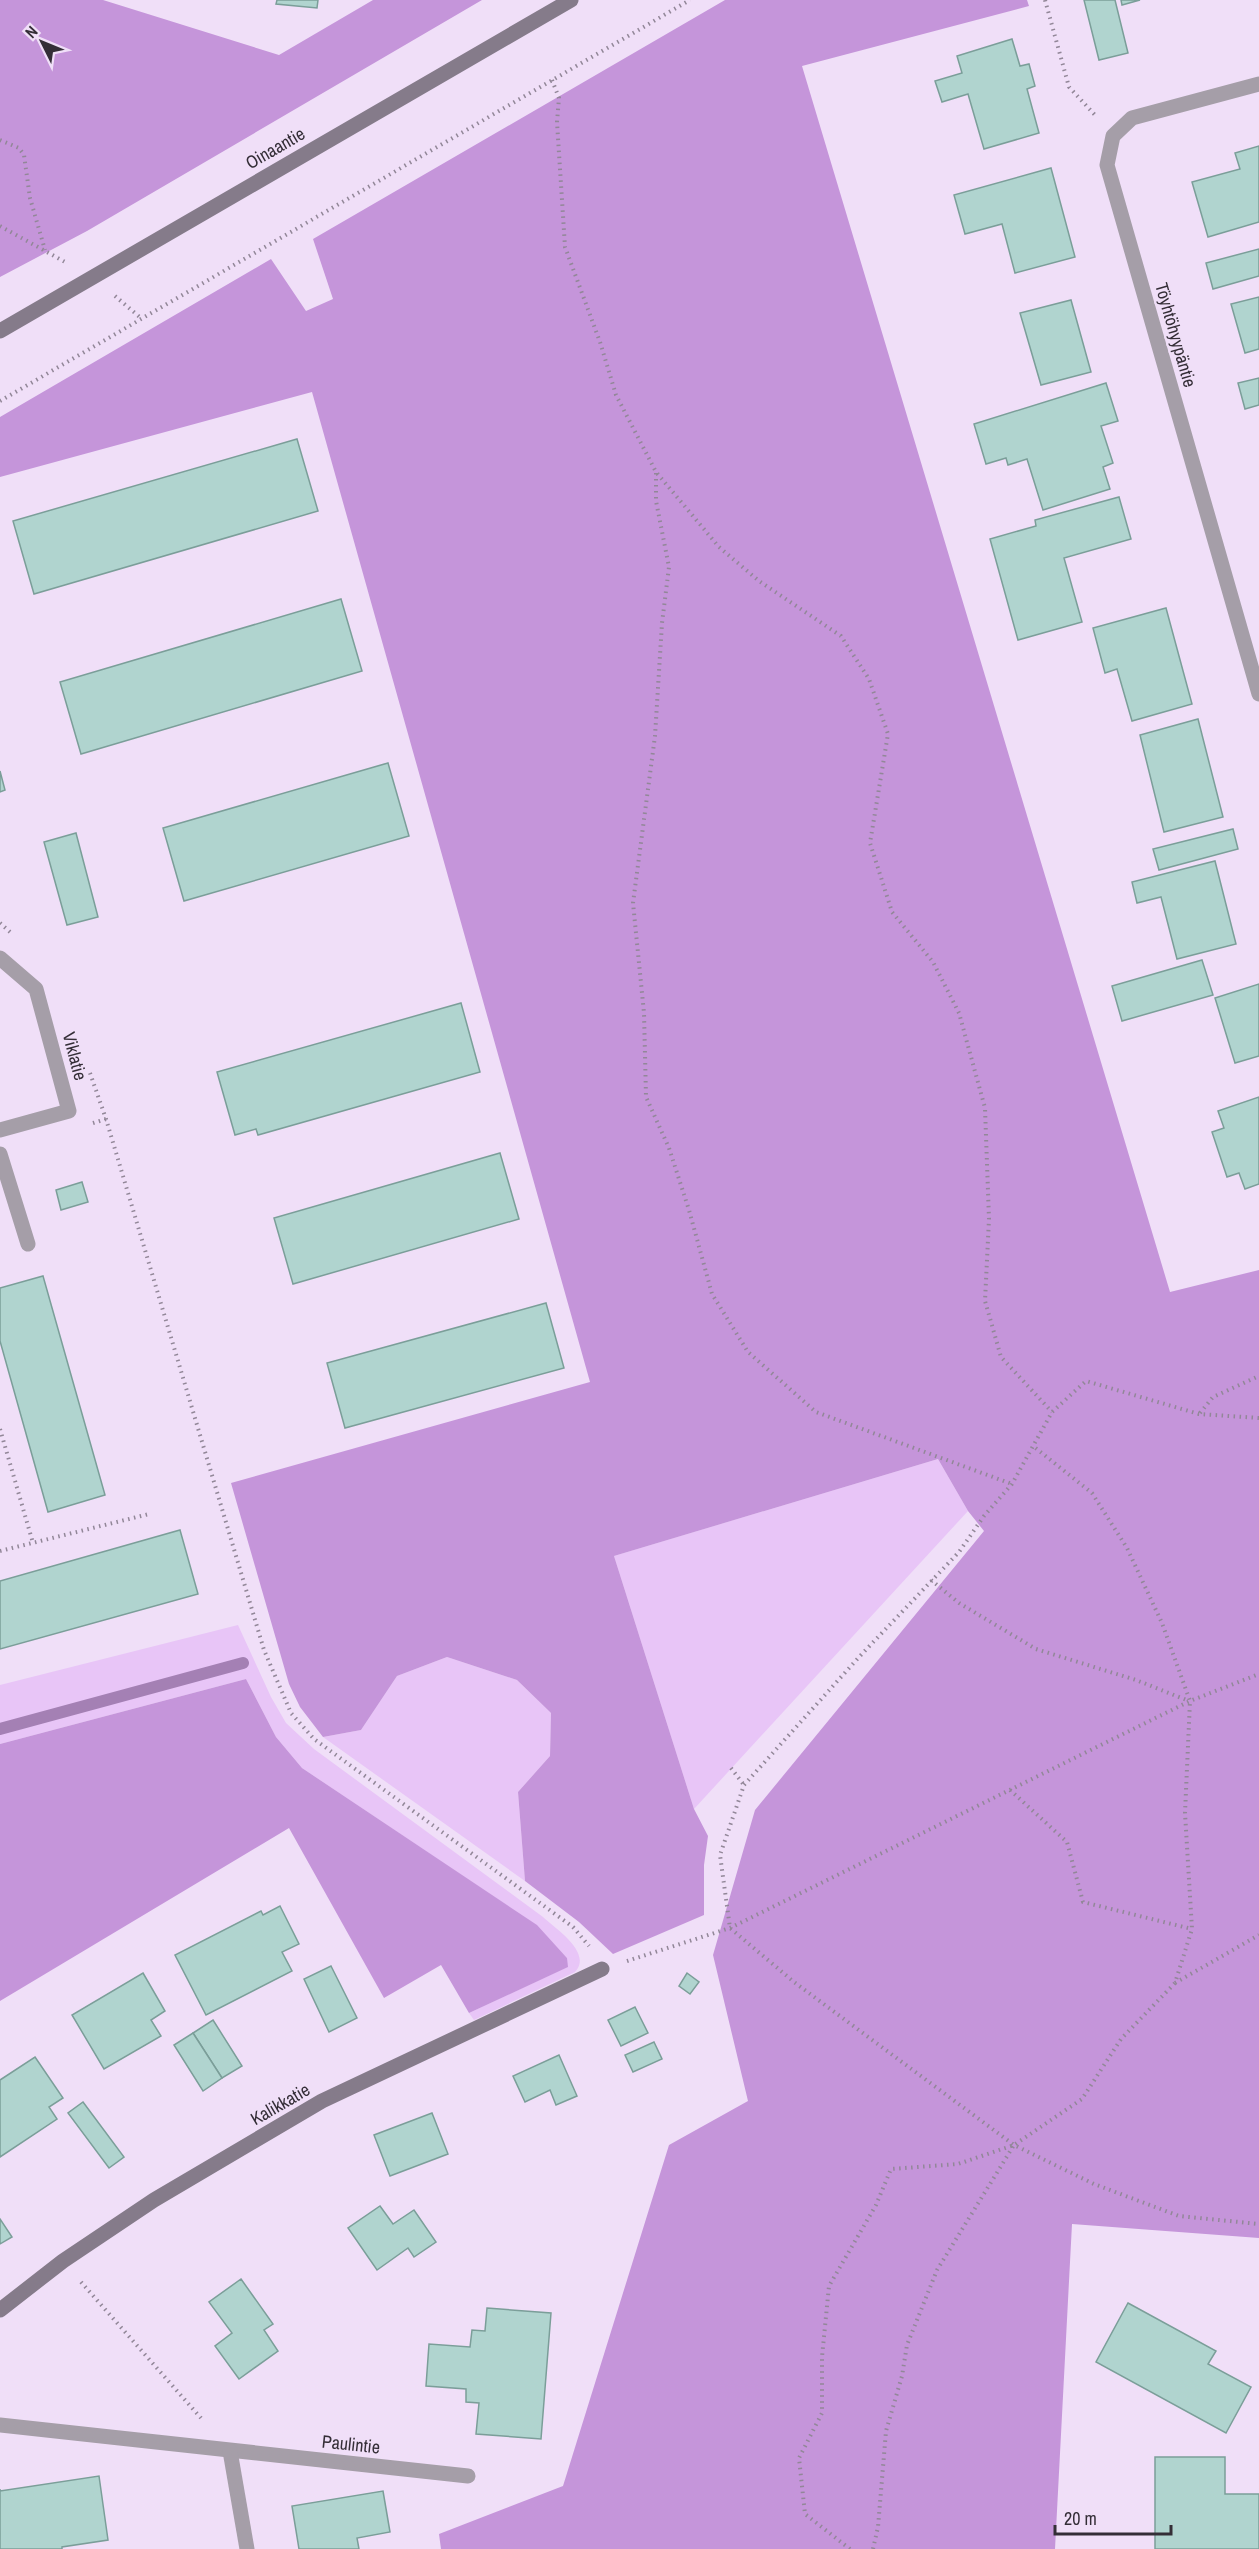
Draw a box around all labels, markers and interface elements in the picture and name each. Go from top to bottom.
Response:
north arrow [12,12,72,72]
text: N [20,21,42,43]
street label: Oinaantie [241,121,309,175]
street label: Töyhtöhyypäntie [1149,280,1203,390]
street label: Viklatie [57,1029,93,1083]
street label: Kalikkatie [246,2077,314,2131]
street label: Paulintie [321,2429,381,2459]
scale bar [1055,2498,1170,2536]
text: 20 m [1064,2506,1097,2531]

